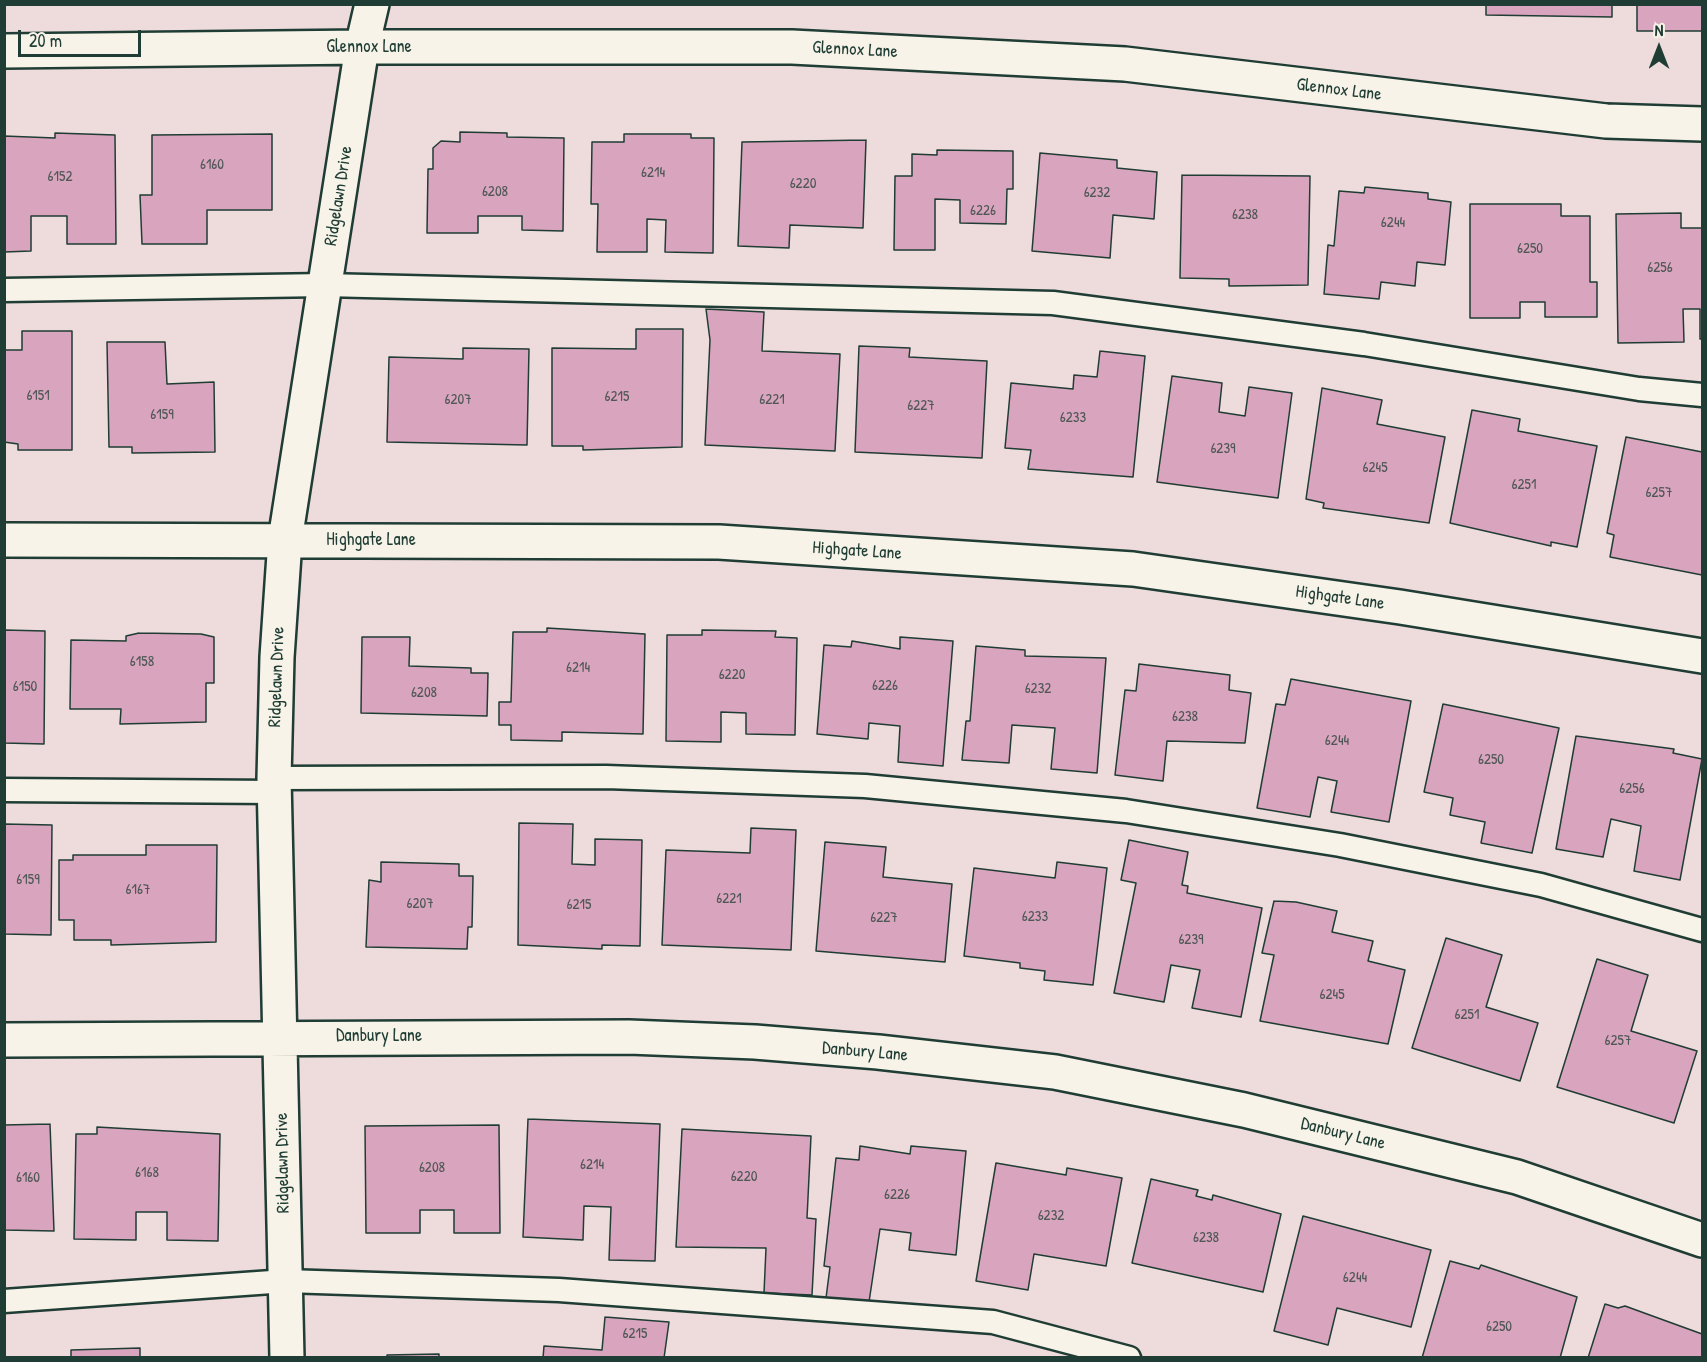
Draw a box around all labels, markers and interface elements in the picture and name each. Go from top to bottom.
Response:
scale bar [21,18,144,56]
north arrow [1629,18,1689,78]
text: N [1655,19,1663,41]
text: 20 m [29,28,62,53]
street label: Glennox Lane [326,36,412,58]
street label: Glennox Lane [812,37,898,63]
street label: Glennox Lane [1295,74,1383,106]
street label: Ridgelawn Drive [320,145,358,247]
house number: 6160 [200,156,224,174]
house number: 6214 [641,164,665,182]
house number: 6152 [48,168,72,186]
house number: 6220 [790,175,816,193]
house number: 6208 [482,183,508,201]
house number: 6232 [1084,184,1110,202]
house number: 6226 [970,202,996,220]
house number: 6238 [1232,206,1258,224]
house number: 6244 [1381,214,1405,232]
house number: 6250 [1517,240,1543,258]
house number: 6256 [1647,259,1673,277]
house number: 6151 [26,387,50,405]
house number: 6215 [605,388,629,406]
house number: 6207 [444,391,472,409]
house number: 6221 [759,391,785,409]
house number: 6227 [907,397,935,415]
house number: 6159 [150,406,174,424]
house number: 6233 [1060,409,1086,427]
house number: 6239 [1210,440,1236,458]
house number: 6245 [1363,459,1387,477]
house number: 6251 [1512,476,1536,494]
house number: 6257 [1646,484,1672,502]
street label: Highgate Lane [326,529,416,551]
street label: Highgate Lane [812,537,902,565]
street label: Highgate Lane [1294,581,1386,615]
street label: Ridgelawn Drive [264,626,290,728]
house number: 6158 [130,653,154,671]
house number: 6214 [566,659,590,677]
house number: 6220 [719,666,745,684]
house number: 6226 [872,677,898,695]
house number: 6150 [13,678,37,696]
house number: 6232 [1025,680,1051,698]
house number: 6208 [411,684,437,702]
house number: 6238 [1172,708,1198,726]
house number: 6244 [1325,732,1349,750]
house number: 6250 [1478,751,1504,769]
house number: 6256 [1619,780,1645,798]
house number: 6159 [16,871,40,889]
house number: 6167 [126,881,150,899]
house number: 6221 [716,890,742,908]
house number: 6207 [406,895,434,913]
house number: 6215 [567,896,591,914]
house number: 6233 [1022,908,1048,926]
house number: 6227 [870,909,898,927]
house number: 6239 [1178,931,1204,949]
house number: 6245 [1320,986,1344,1004]
house number: 6251 [1455,1006,1479,1024]
street label: Danbury Lane [336,1025,422,1047]
house number: 6257 [1605,1032,1631,1050]
street label: Danbury Lane [821,1037,909,1067]
street label: Ridgelawn Drive [271,1112,295,1214]
street label: Danbury Lane [1299,1113,1387,1155]
house number: 6214 [580,1156,604,1174]
house number: 6208 [419,1159,445,1177]
house number: 6168 [135,1164,159,1182]
house number: 6220 [731,1168,757,1186]
house number: 6160 [16,1169,40,1187]
house number: 6226 [884,1186,910,1204]
house number: 6232 [1038,1207,1064,1225]
house number: 6238 [1193,1229,1219,1247]
house number: 6244 [1343,1269,1367,1287]
house number: 6250 [1486,1318,1512,1336]
house number: 6215 [623,1325,647,1343]

